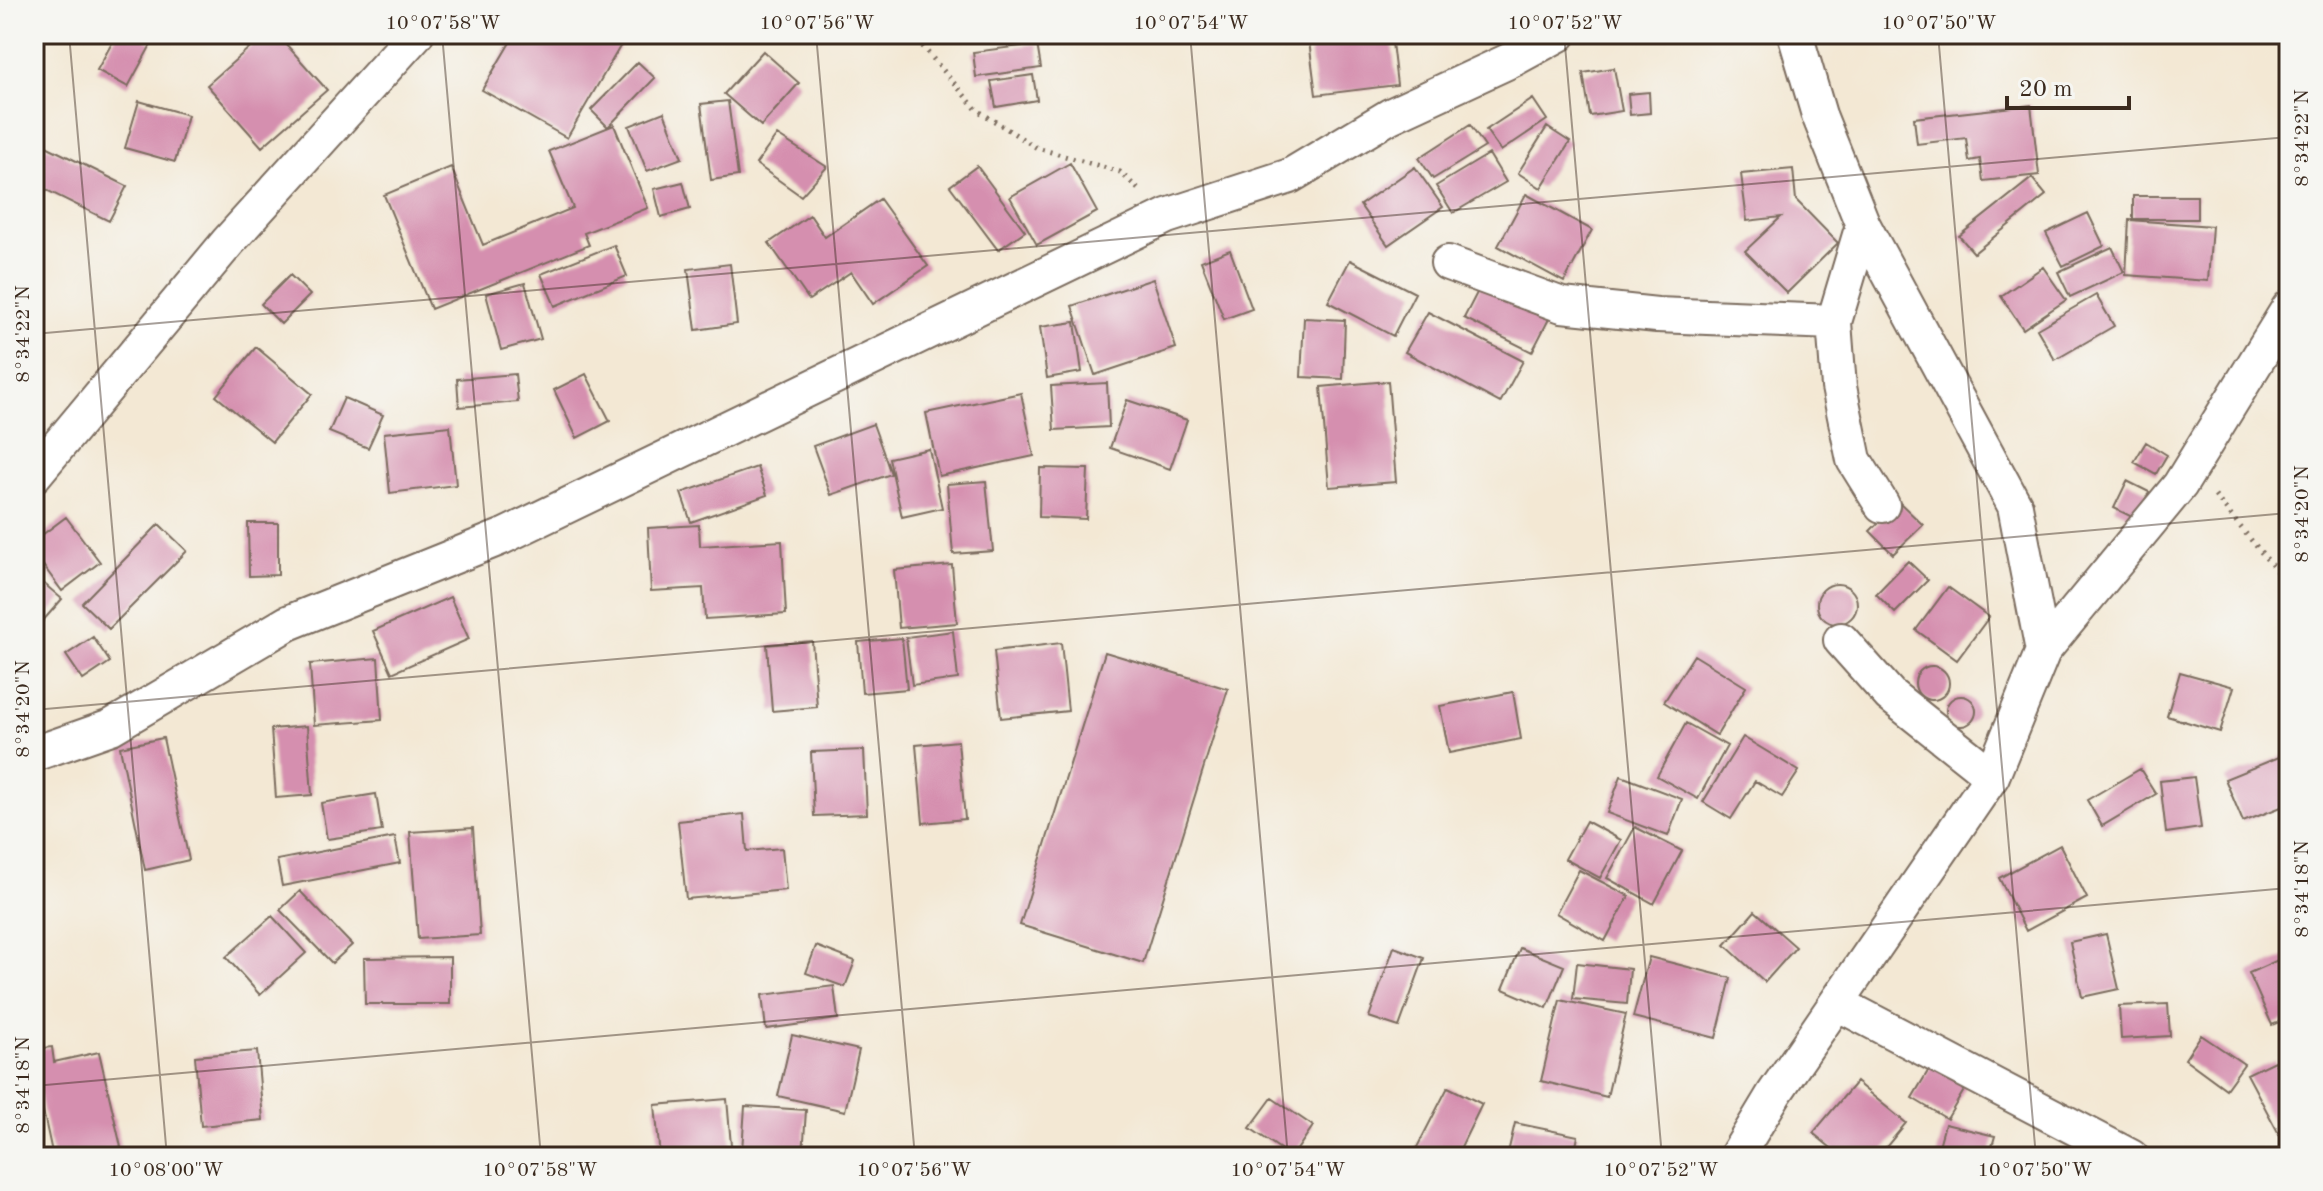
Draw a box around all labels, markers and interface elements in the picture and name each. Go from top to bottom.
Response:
text: 10°07'58"W [385,14,501,34]
text: 10°07'56"W [759,14,875,34]
text: 10°07'54"W [1133,14,1249,34]
text: 10°07'52"W [1507,14,1623,34]
text: 10°07'50"W [1881,14,1997,34]
scale bar [2007,60,2129,110]
text: 20 m [2019,78,2073,102]
text: 8°34'22"N [2293,89,2313,187]
text: 8°34'22"N [14,285,34,383]
text: 8°34'20"N [2293,465,2313,563]
text: 8°34'20"N [14,660,34,758]
text: 8°34'18"N [2293,840,2313,938]
text: 8°34'18"N [14,1036,34,1134]
text: 10°08'00"W [108,1161,224,1181]
text: 10°07'58"W [482,1161,598,1181]
text: 10°07'56"W [856,1161,972,1181]
text: 10°07'54"W [1230,1161,1346,1181]
text: 10°07'52"W [1603,1161,1719,1181]
text: 10°07'50"W [1977,1161,2093,1181]

